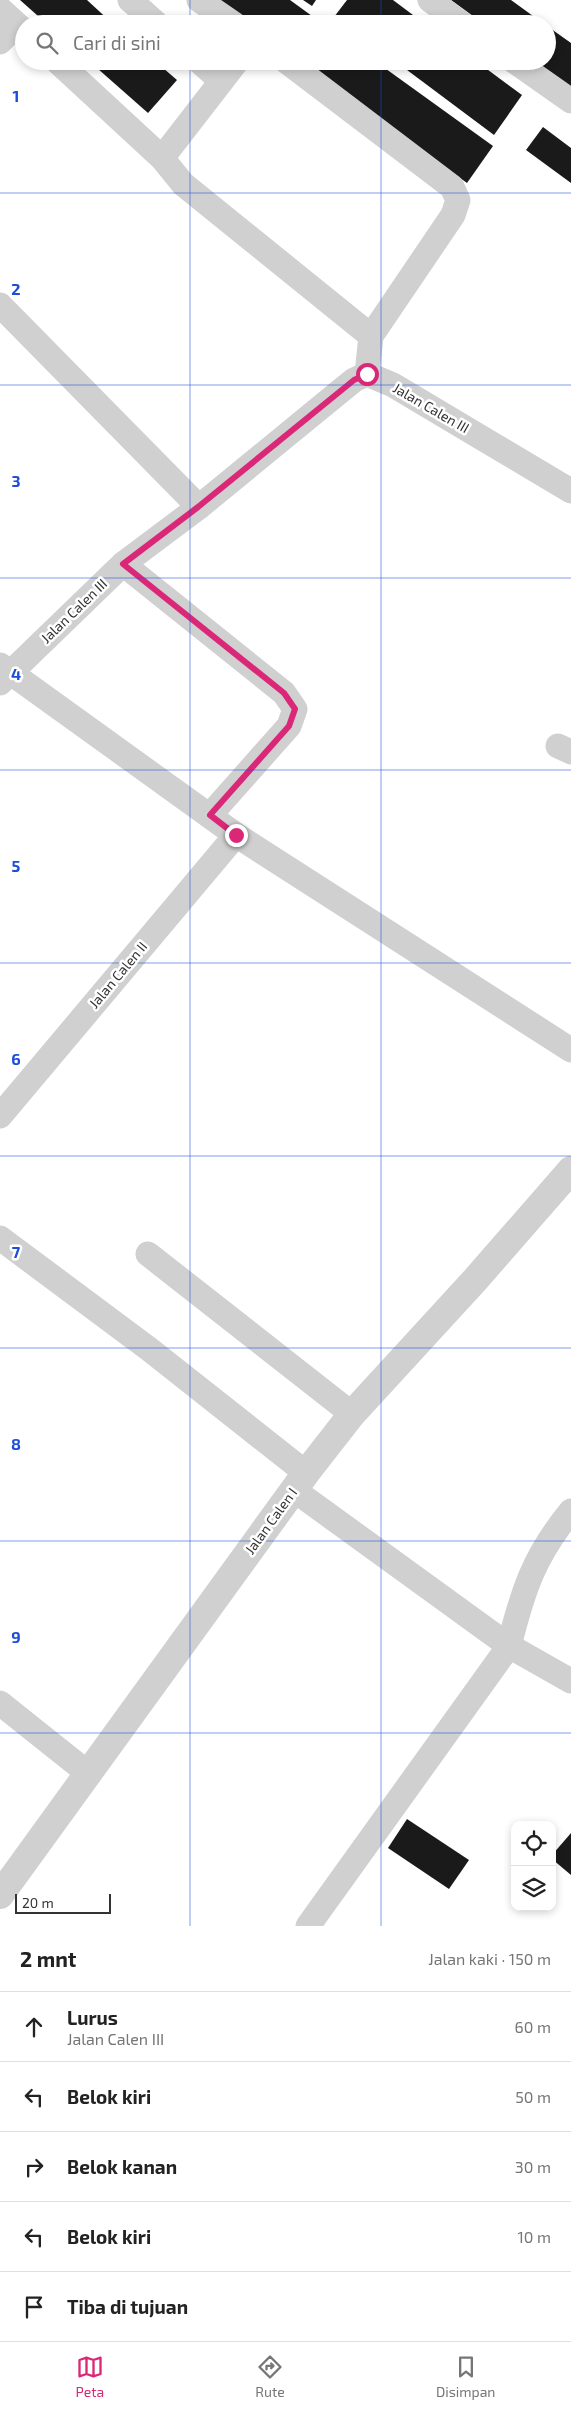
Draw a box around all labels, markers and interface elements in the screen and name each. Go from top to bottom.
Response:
search box [15,15,556,70]
icon: search [33,29,61,57]
text: Cari di sini [73,31,161,54]
text: 1 [13,86,19,105]
text: 2 [11,279,21,298]
route start [356,363,379,386]
street label: Jalan Calen III [390,379,472,436]
text: 3 [11,471,21,490]
street label: Jalan Calen III [37,575,110,646]
text: 4 [11,664,21,683]
route end [225,824,248,847]
text: 5 [12,856,21,875]
street label: Jalan Calen II [85,938,150,1011]
text: 6 [11,1049,21,1068]
text: 7 [12,1242,21,1261]
text: 8 [11,1434,21,1453]
street label: Jalan Calen I [241,1484,300,1557]
text: 9 [11,1627,21,1646]
map controls [511,1821,556,1911]
button: locate [511,1821,556,1866]
button: layers [511,1866,556,1911]
scale bar [15,1891,111,1914]
text: 20 m [22,1894,54,1911]
text: 2 mnt [20,1946,76,1971]
text: Jalan kaki · 150 m [428,1949,551,1968]
text: Lurus [67,2006,118,2029]
icon: ahead [20,2013,48,2041]
text: 60 m [515,2017,551,2036]
text: Jalan Calen III [67,2029,164,2048]
icon: left [20,2083,48,2111]
text: Belok kiri [67,2085,151,2108]
text: 50 m [515,2087,551,2106]
icon: right [20,2153,48,2181]
text: Belok kanan [67,2155,177,2178]
text: 30 m [515,2157,551,2176]
icon: left [20,2223,48,2251]
text: Belok kiri [67,2225,151,2248]
text: 10 m [517,2227,551,2246]
icon: arrive [20,2293,48,2321]
text: Tiba di tujuan [67,2295,188,2318]
tab: Peta [76,2353,104,2400]
tab: Rute [255,2353,285,2400]
tab: Disimpan [436,2353,495,2400]

